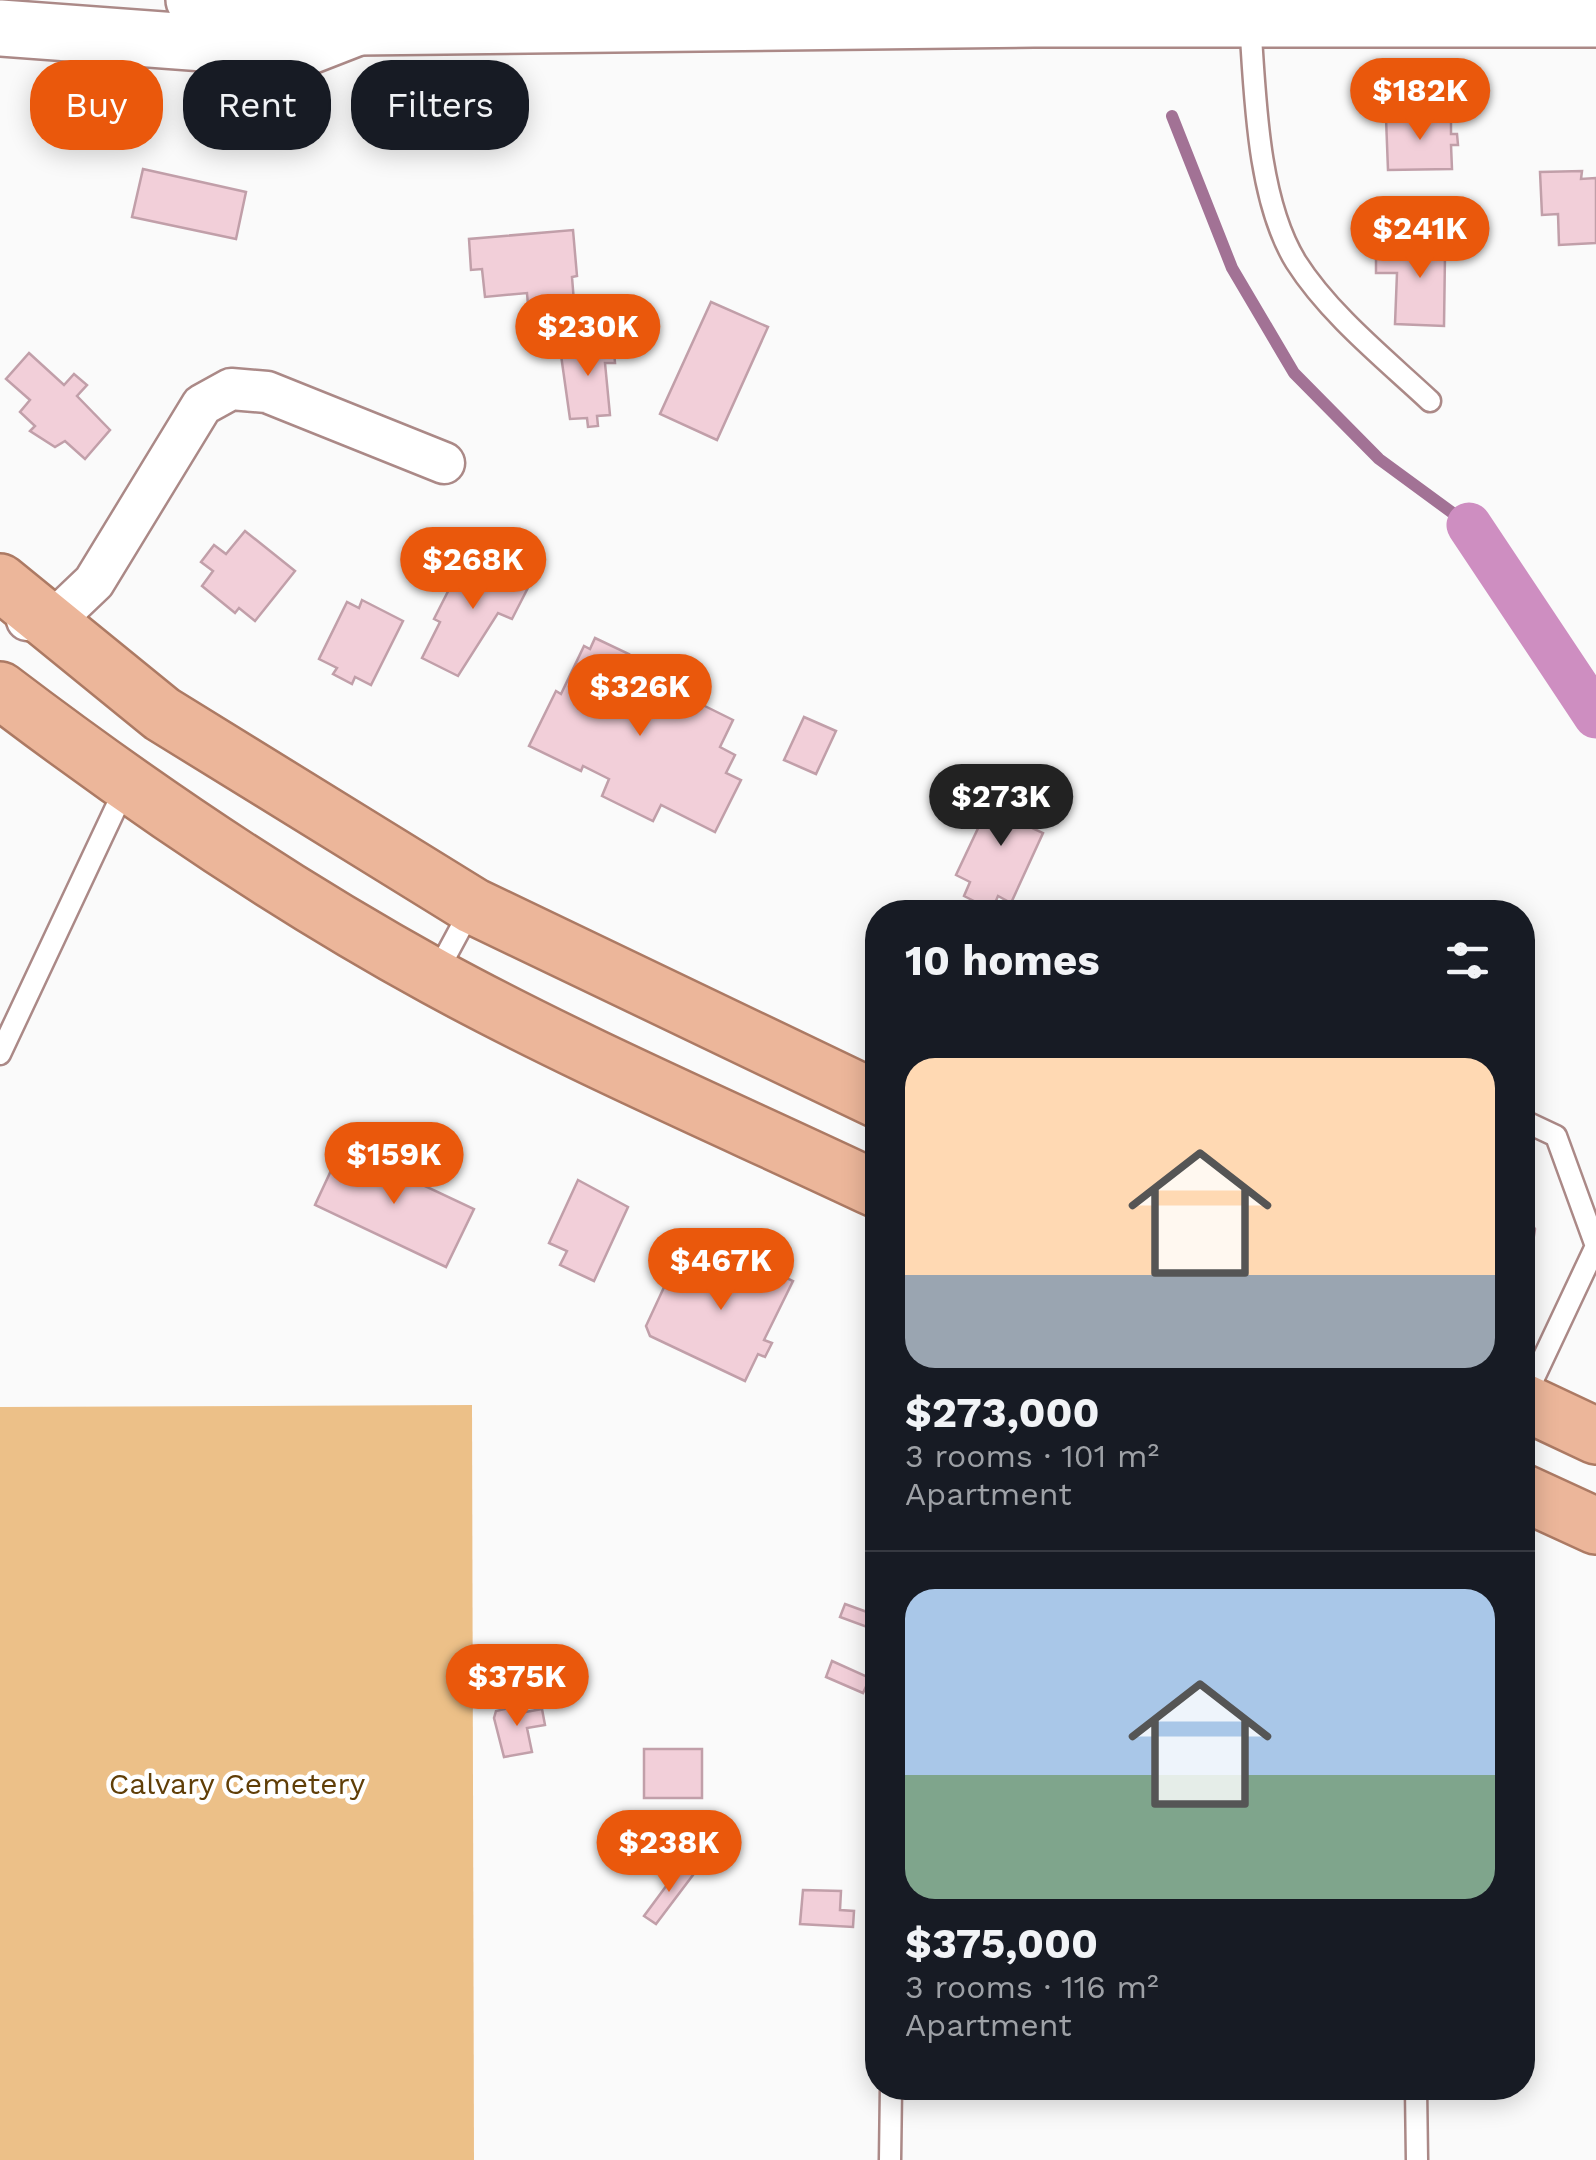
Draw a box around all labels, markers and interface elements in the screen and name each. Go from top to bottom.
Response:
pin: $182K [1350,58,1490,143]
chip: Buy [30,60,163,150]
chip: Rent [183,60,331,150]
chip: Filters [351,60,529,150]
text: $182K [1372,71,1468,109]
pin: $241K [1350,196,1490,281]
text: $241K [1372,209,1468,247]
pin: $230K [518,294,658,379]
text: $230K [537,307,639,345]
pin: $268K [403,527,543,612]
text: $268K [422,540,524,578]
pin: $326K [570,654,710,739]
text: $326K [590,667,690,705]
pin: $273K [931,764,1071,849]
text: $273K [951,777,1051,815]
icon: filters [1440,933,1495,988]
text: 10 homes [905,936,1100,985]
pin: $159K [324,1122,464,1207]
icon: home [1110,1123,1290,1303]
text: $159K [347,1135,441,1173]
pin: $467K [651,1228,791,1313]
text: $467K [670,1241,772,1279]
text: $273,000 [905,1388,1100,1437]
text: 3 rooms · 101 m² [905,1437,1159,1475]
text: Apartment [905,1475,1072,1513]
pin: $375K [447,1644,587,1729]
icon: home [1110,1654,1290,1834]
text: $375K [468,1657,566,1695]
park label: Calvary Cemetery [109,1766,366,1801]
pin: $238K [599,1810,739,1895]
text: $238K [619,1823,719,1861]
text: $375,000 [905,1919,1098,1968]
text: 3 rooms · 116 m² [905,1968,1159,2006]
text: Apartment [905,2006,1072,2044]

